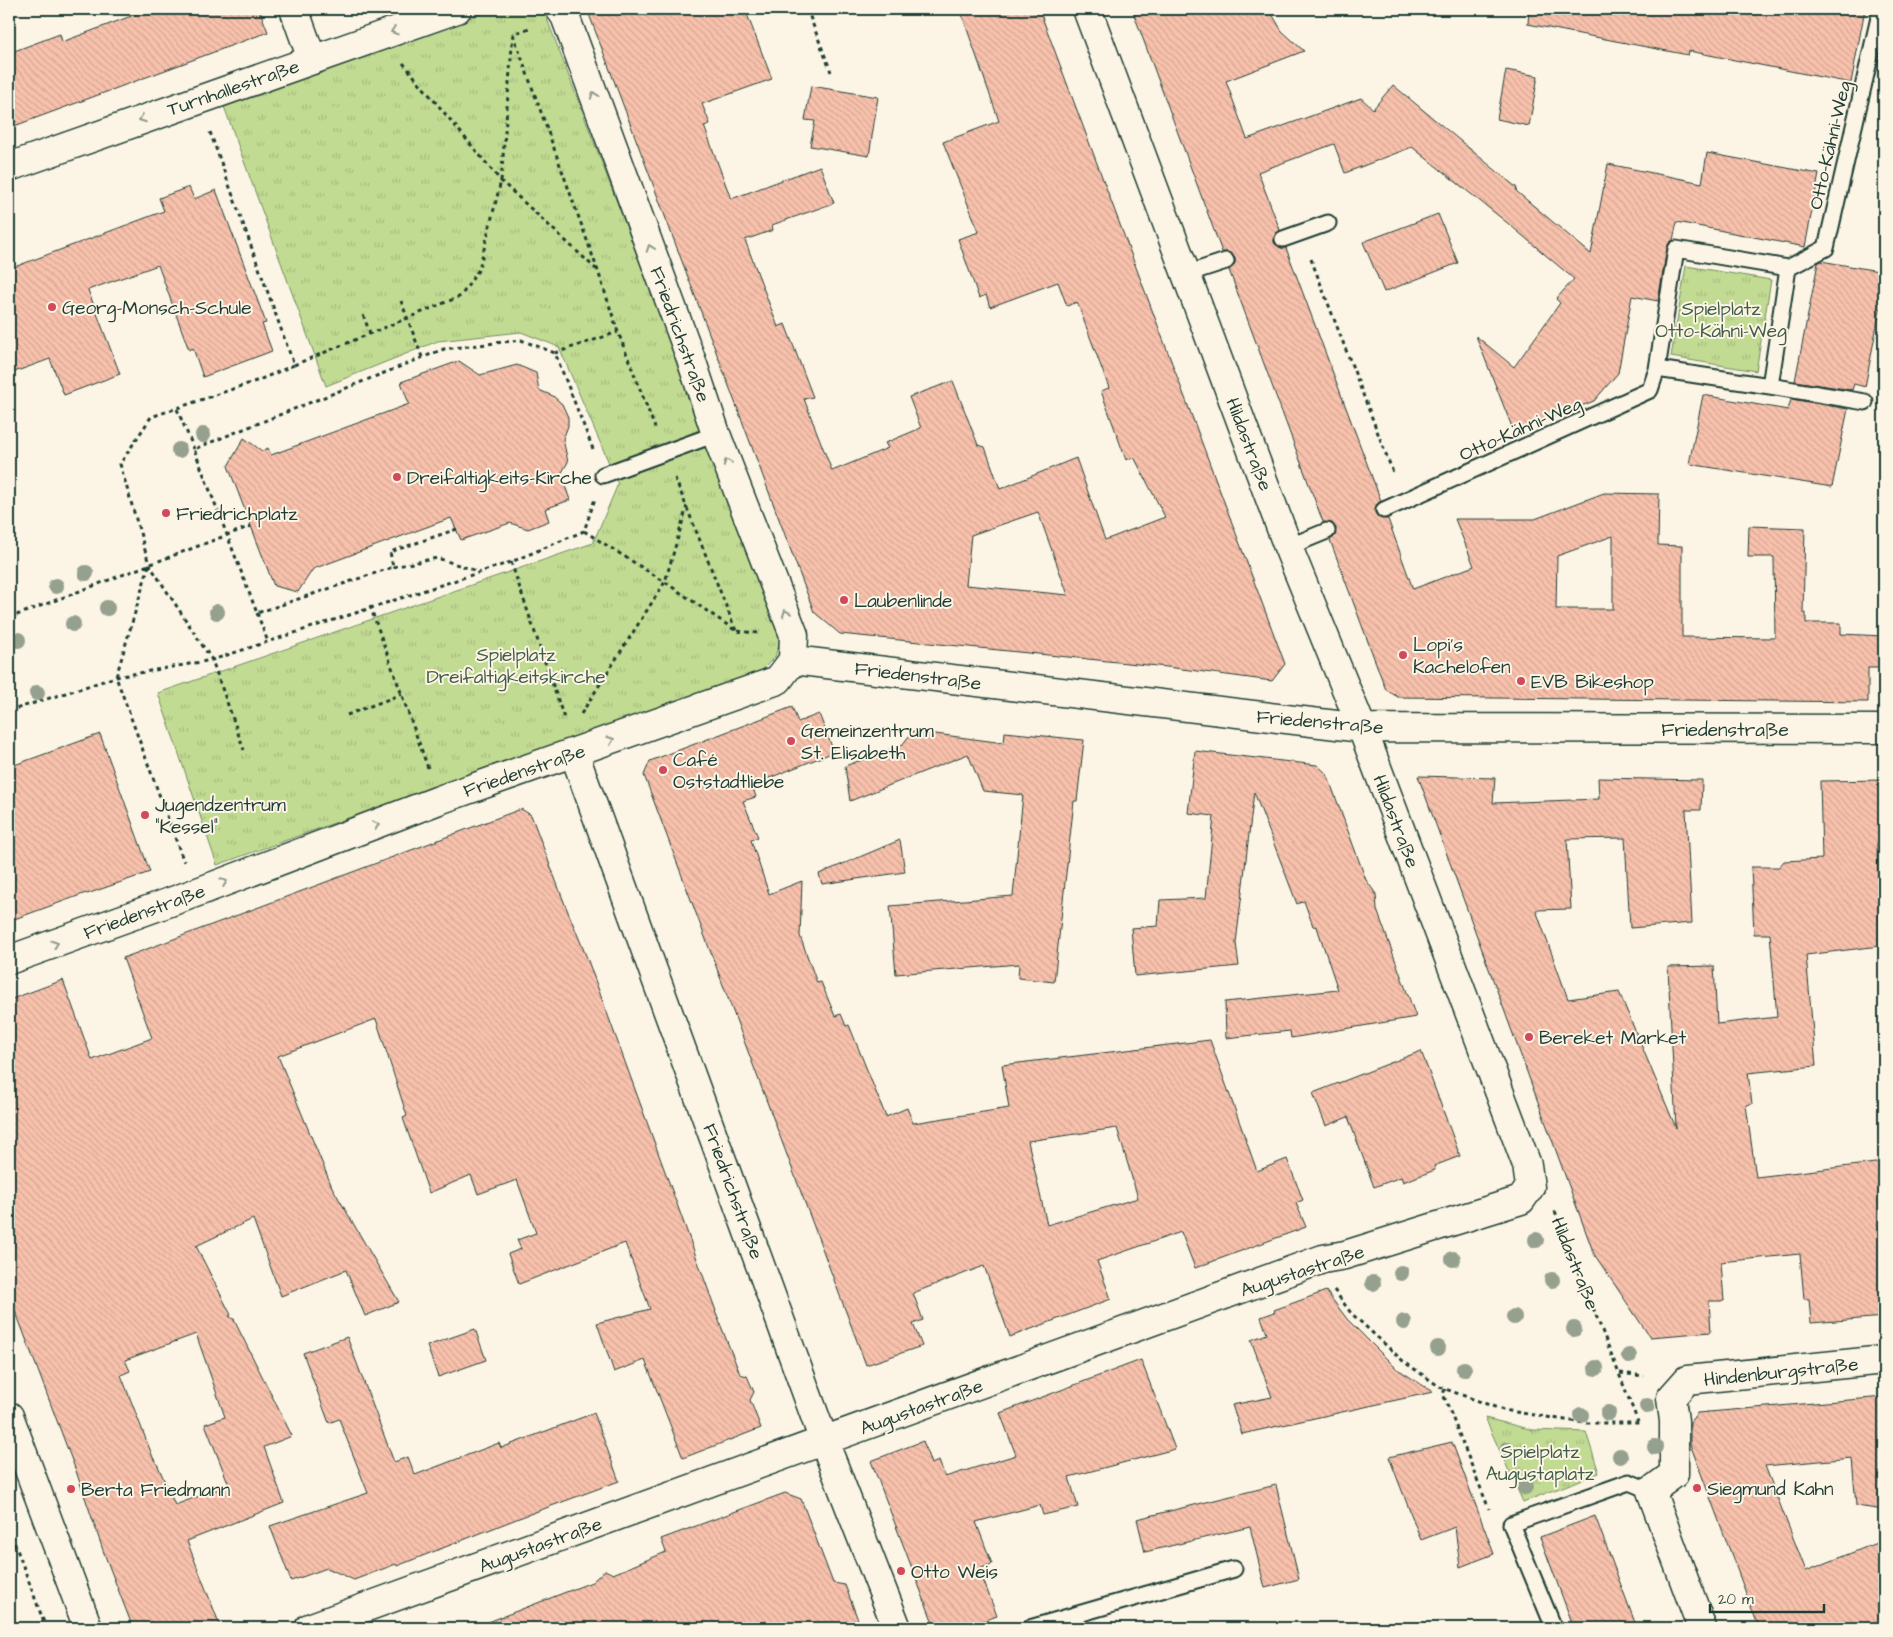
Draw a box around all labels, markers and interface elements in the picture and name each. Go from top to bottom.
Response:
one-way arrow [391,25,399,35]
street label: Turnhallestraße [164,53,303,124]
street label: Otto-Kähni-Weg [1803,78,1859,213]
one-way arrow [590,92,600,100]
one-way arrow [138,113,147,123]
one-way arrow [646,244,656,253]
street label: Friedrichstraße [643,263,717,406]
place label: Georg-Monsch-Schule [62,295,252,323]
park label: Spielplatz Otto-Kähni-Weg [1655,296,1787,346]
marker: Georg-Monsch-Schule [46,301,58,313]
street label: Otto-Kähni-Weg [1455,390,1587,469]
street label: Hildastraße [1218,394,1279,495]
one-way arrow [723,458,733,467]
place label: Dreifaltigkeits-Kirche [407,465,592,493]
marker: Dreifaltigkeits-Kirche [391,471,403,483]
place label: Friedrichplatz [176,501,298,528]
marker: Friedrichplatz [160,507,172,519]
place label: Laubenlinde [854,588,952,615]
marker: Laubenlinde [838,594,850,606]
one-way arrow [781,609,792,618]
place label: Lopi's Kachelofen [1413,632,1511,681]
park label: Spielplatz Dreifaltigkeitskirche [426,642,606,692]
marker: Lopi's Kachelofen [1397,649,1409,661]
street label: Friedenstraße [853,655,983,698]
place label: EVB Bikeshop [1531,669,1654,696]
marker: EVB Bikeshop [1515,675,1527,687]
street label: Friedenstraße [1255,703,1385,741]
street label: Friedenstraße [1661,717,1789,744]
place label: Gemeinzentrum St. Elisabeth [801,718,934,767]
marker: Gemeinzentrum St. Elisabeth [785,735,797,747]
one-way arrow [606,736,615,746]
street label: Friedenstraße [460,738,589,805]
place label: Café Oststadtliebe [673,747,784,796]
marker: Café Oststadtliebe [657,764,669,776]
street label: Hildastraße [1365,771,1426,872]
place label: Jugendzentrum "Kessel" [155,792,286,841]
marker: Jugendzentrum "Kessel" [139,809,151,821]
one-way arrow [371,820,379,830]
street label: Friedenstraße [80,878,209,947]
one-way arrow [219,878,228,888]
one-way arrow [50,940,58,950]
place label: Bereket Market [1539,1025,1687,1052]
marker: Bereket Market [1523,1031,1535,1043]
street label: Friedrichstraße [696,1120,770,1263]
street label: Hildastraße [1544,1213,1605,1314]
street label: Augustastraße [1237,1239,1368,1305]
street label: Hindenburgstraße [1703,1351,1860,1395]
street label: Augustastraße [856,1373,987,1443]
park label: Spielplatz Augustaplatz [1486,1439,1595,1489]
place label: Siegmund Kahn [1707,1476,1834,1504]
place label: Berta Friedmann [81,1477,230,1504]
marker: Siegmund Kahn [1691,1482,1703,1494]
marker: Berta Friedmann [65,1483,77,1495]
street label: Augustastraße [475,1511,606,1581]
place label: Otto Weis [911,1559,998,1586]
marker: Otto Weis [895,1565,907,1577]
scale bar [1710,1582,1824,1614]
text: 20 m [1718,1589,1754,1610]

